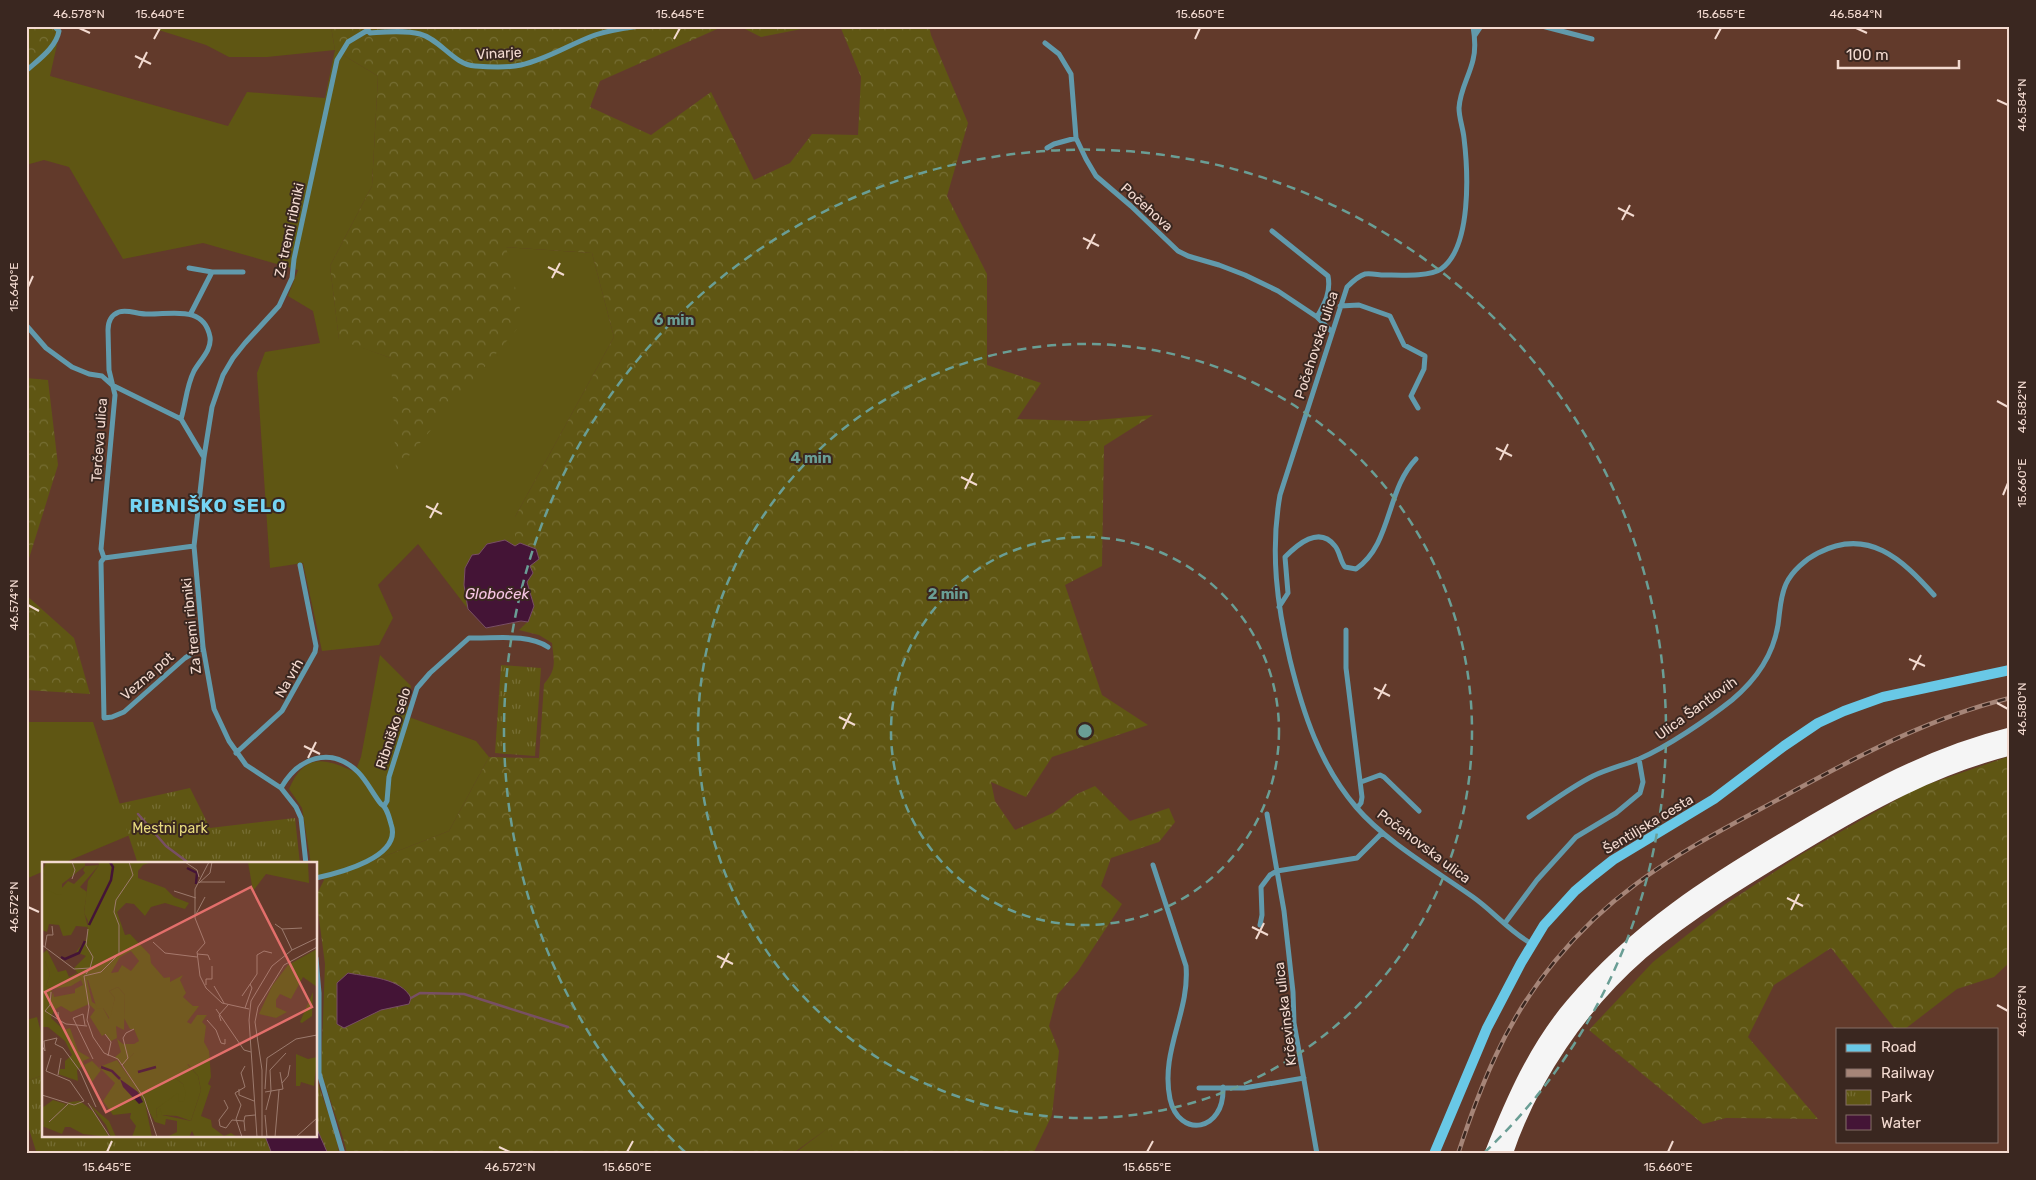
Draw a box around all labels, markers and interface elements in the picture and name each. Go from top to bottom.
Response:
text: 46.578°N [53,7,105,21]
text: 15.640°E [135,7,185,21]
text: 15.645°E [656,7,704,21]
text: 15.650°E [1176,7,1224,21]
text: 15.655°E [1697,7,1745,21]
text: 46.584°N [1830,7,1882,21]
scale bar [1838,38,1960,70]
street label: Vinarje [476,44,522,63]
text: 100 m [1846,46,1888,64]
text: 46.584°N [2015,79,2029,131]
street label: Počehova [1117,180,1176,235]
street label: Za tremi ribniki [271,181,308,279]
text: 15.640°E [7,262,21,312]
street label: Počehovska ulica [1291,289,1342,401]
text: 6 min [654,311,694,329]
text: 46.582°N [2015,381,2029,433]
street label: Terčeva ulica [88,397,111,483]
text: 4 min [790,449,832,467]
text: 15.660°E [2015,458,2029,508]
district label: RIBNIŠKO SELO [129,494,287,517]
street label: Za tremi ribniki [178,577,205,675]
text: 46.574°N [7,579,21,631]
water label: Globoček [465,585,529,603]
text: 2 min [928,585,968,603]
street label: Vezna pot [117,648,178,704]
street label: Na vrh [272,656,307,701]
street label: Ulica Šantlovih [1652,672,1740,744]
text: 46.580°N [2015,682,2029,736]
street label: Ribniško selo [372,685,415,771]
centre of rings [1076,722,1094,740]
street label: Šentiljska cesta [1600,790,1696,858]
street label: Počehovska ulica [1374,806,1474,887]
park label: Mestni park [132,820,209,837]
inset map [42,862,318,1138]
text: 46.572°N [7,881,21,933]
street label: Krčevinska ulica [1271,961,1300,1067]
text: 46.578°N [2015,985,2029,1037]
legend [1836,1028,1998,1142]
text: Road [1881,1038,1917,1056]
text: Railway [1881,1064,1935,1082]
text: Park [1881,1088,1912,1106]
text: Water [1881,1114,1921,1132]
text: 15.645°E [83,1160,131,1174]
text: 46.572°N [484,1160,536,1174]
text: 15.650°E [603,1160,651,1174]
text: 15.655°E [1123,1160,1171,1174]
text: 15.660°E [1643,1160,1693,1174]

